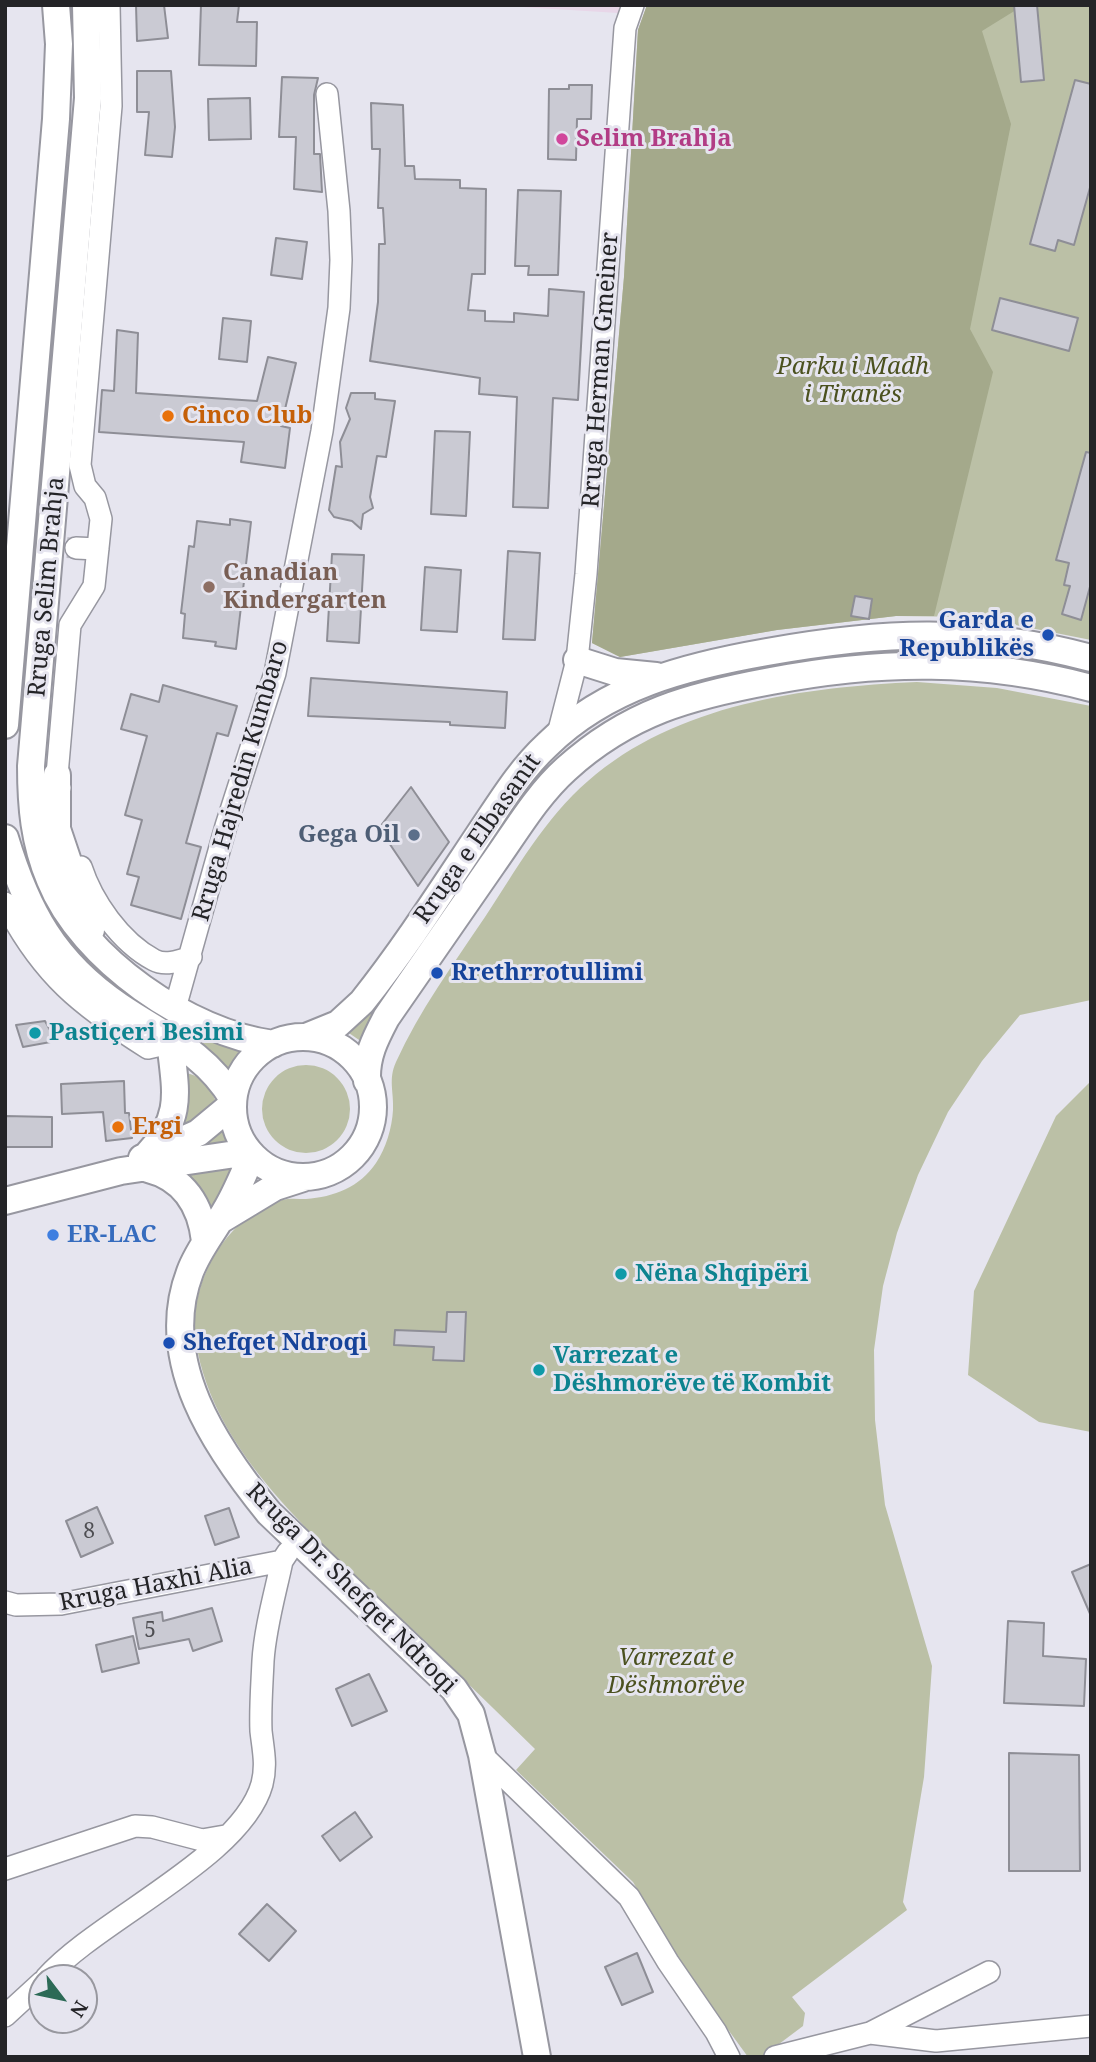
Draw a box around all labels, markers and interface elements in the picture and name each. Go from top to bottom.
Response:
place label: Selim Brahja [576,125,732,153]
marker: Selim Brahja [554,131,570,147]
street label: Rruga Herman Gmeiner [577,231,625,509]
park label: Parku i Madh i Tiranës [777,353,929,409]
place label: Cinco Club [182,402,312,430]
marker: Cinco Club [160,408,176,424]
street label: Rruga Selim Brahja [23,476,71,698]
place label: Canadian Kindergarten [223,559,387,615]
marker: Canadian Kindergarten [201,579,217,595]
place label: Garda e Republikës [899,607,1034,663]
marker: Garda e Republikës [1040,627,1056,643]
street label: Rruga Hajredin Kumbaro [187,637,295,925]
street label: Rruga e Elbasanit [409,749,547,929]
place label: Gega Oil [298,821,400,849]
marker: Gega Oil [406,827,422,843]
place label: Rrethrrotullimi [451,959,643,987]
marker: Rrethrrotullimi [429,965,445,981]
place label: Pastiçeri Besimi [49,1019,244,1047]
marker: Pastiçeri Besimi [27,1025,43,1041]
place label: Ergi [132,1113,182,1141]
marker: Ergi [110,1119,126,1135]
place label: ER-LAC [67,1221,157,1249]
marker: ER-LAC [45,1227,61,1243]
place label: Nëna Shqipëri [635,1260,808,1288]
marker: Nëna Shqipëri [613,1266,629,1282]
place label: Shefqet Ndroqi [183,1329,367,1357]
marker: Shefqet Ndroqi [161,1335,177,1351]
place label: Varrezat e Dëshmorëve të Kombit [553,1342,831,1398]
marker: Varrezat e Dëshmorëve të Kombit [531,1362,547,1378]
street label: Rruga Dr. Shefqet Ndroqi [240,1478,462,1700]
house number: 8 [83,1519,95,1545]
street label: Rruga Haxhi Alia [57,1552,255,1618]
house number: 5 [144,1618,156,1644]
park label: Varrezat e Dëshmorëve [607,1644,745,1700]
north arrow [28,1964,98,2034]
text: N [64,1996,94,2022]

